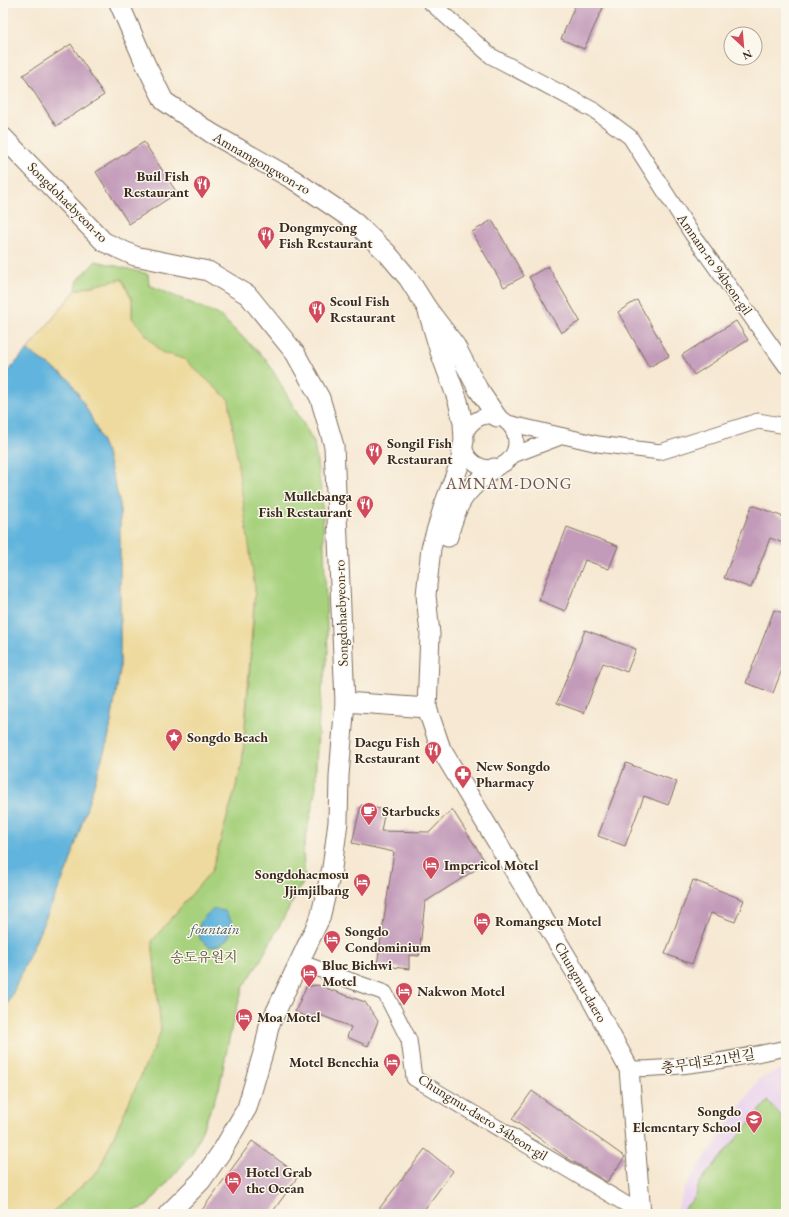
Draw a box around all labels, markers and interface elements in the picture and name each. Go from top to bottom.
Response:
north arrow [723,26,763,66]
text: N [740,47,754,63]
street label: Amnamgongwon-ro [209,127,314,198]
street label: Songdohaebyeon-ro [24,158,112,246]
place label: Buil Fish Restaurant [124,167,190,201]
restaurant icon: Buil Fish Restaurant [192,174,212,199]
street label: Amnam-ro 94beon-gil [673,209,757,319]
place label: Dongmyeong Fish Restaurant [279,218,373,252]
restaurant icon: Dongmyeong Fish Restaurant [256,225,276,250]
place label: Seoul Fish Restaurant [330,292,396,326]
restaurant icon: Seoul Fish Restaurant [307,299,327,324]
place label: Songil Fish Restaurant [387,434,453,468]
restaurant icon: Songil Fish Restaurant [364,441,384,466]
district label: AMNAM-DONG [445,473,572,494]
place label: Mullebanga Fish Restaurant [259,487,353,521]
restaurant icon: Mullebanga Fish Restaurant [355,494,375,519]
street label: Songdohaebyeon-ro [330,559,352,667]
place icon: Songdo Beach [164,727,184,752]
place label: Songdo Beach [187,728,268,746]
place label: Daegu Fish Restaurant [355,733,421,767]
restaurant icon: Daegu Fish Restaurant [423,740,443,765]
place label: New Songdo Pharmacy [476,757,550,791]
pharmacy icon: New Songdo Pharmacy [453,764,473,789]
cafe icon: Starbucks [359,801,379,826]
place label: Starbucks [382,802,440,820]
hotel icon: Imperieol Motel [421,855,441,880]
place label: Imperieol Motel [444,856,538,874]
place label: Songdohaemosu Jjimjilbang [255,865,350,899]
hotel icon: Songdohaemosu Jjimjilbang [352,872,372,897]
hotel icon: Romangseu Motel [472,911,492,936]
place label: Romangseu Motel [495,912,602,930]
water label: fountain [187,919,240,938]
place label: Songdo Condominium [345,922,432,956]
hotel icon: Songdo Condominium [322,929,342,954]
street label: Chungmu-daero [551,939,611,1025]
park label: 송도유원지 [170,948,238,966]
place label: Blue Bichwi Motel [322,956,392,990]
hotel icon: Blue Bichwi Motel [299,963,319,988]
hotel icon: Nakwon Motel [394,981,414,1006]
place label: Nakwon Motel [417,982,505,1000]
hotel icon: Moa Motel [234,1007,254,1032]
place label: Moa Motel [257,1008,321,1026]
street label: 충무대로21번길 [660,1045,756,1077]
hotel icon: Motel Benechia [382,1052,402,1077]
place label: Motel Benechia [289,1053,380,1071]
street label: Chungmu-daero 34beon-gil [415,1070,552,1165]
place label: Songdo Elementary School [633,1102,741,1136]
school or university icon: Songdo Elementary School [744,1109,764,1134]
place label: Hotel Grab the Ocean [246,1163,312,1197]
hotel icon: Hotel Grab the Ocean [223,1170,243,1195]

